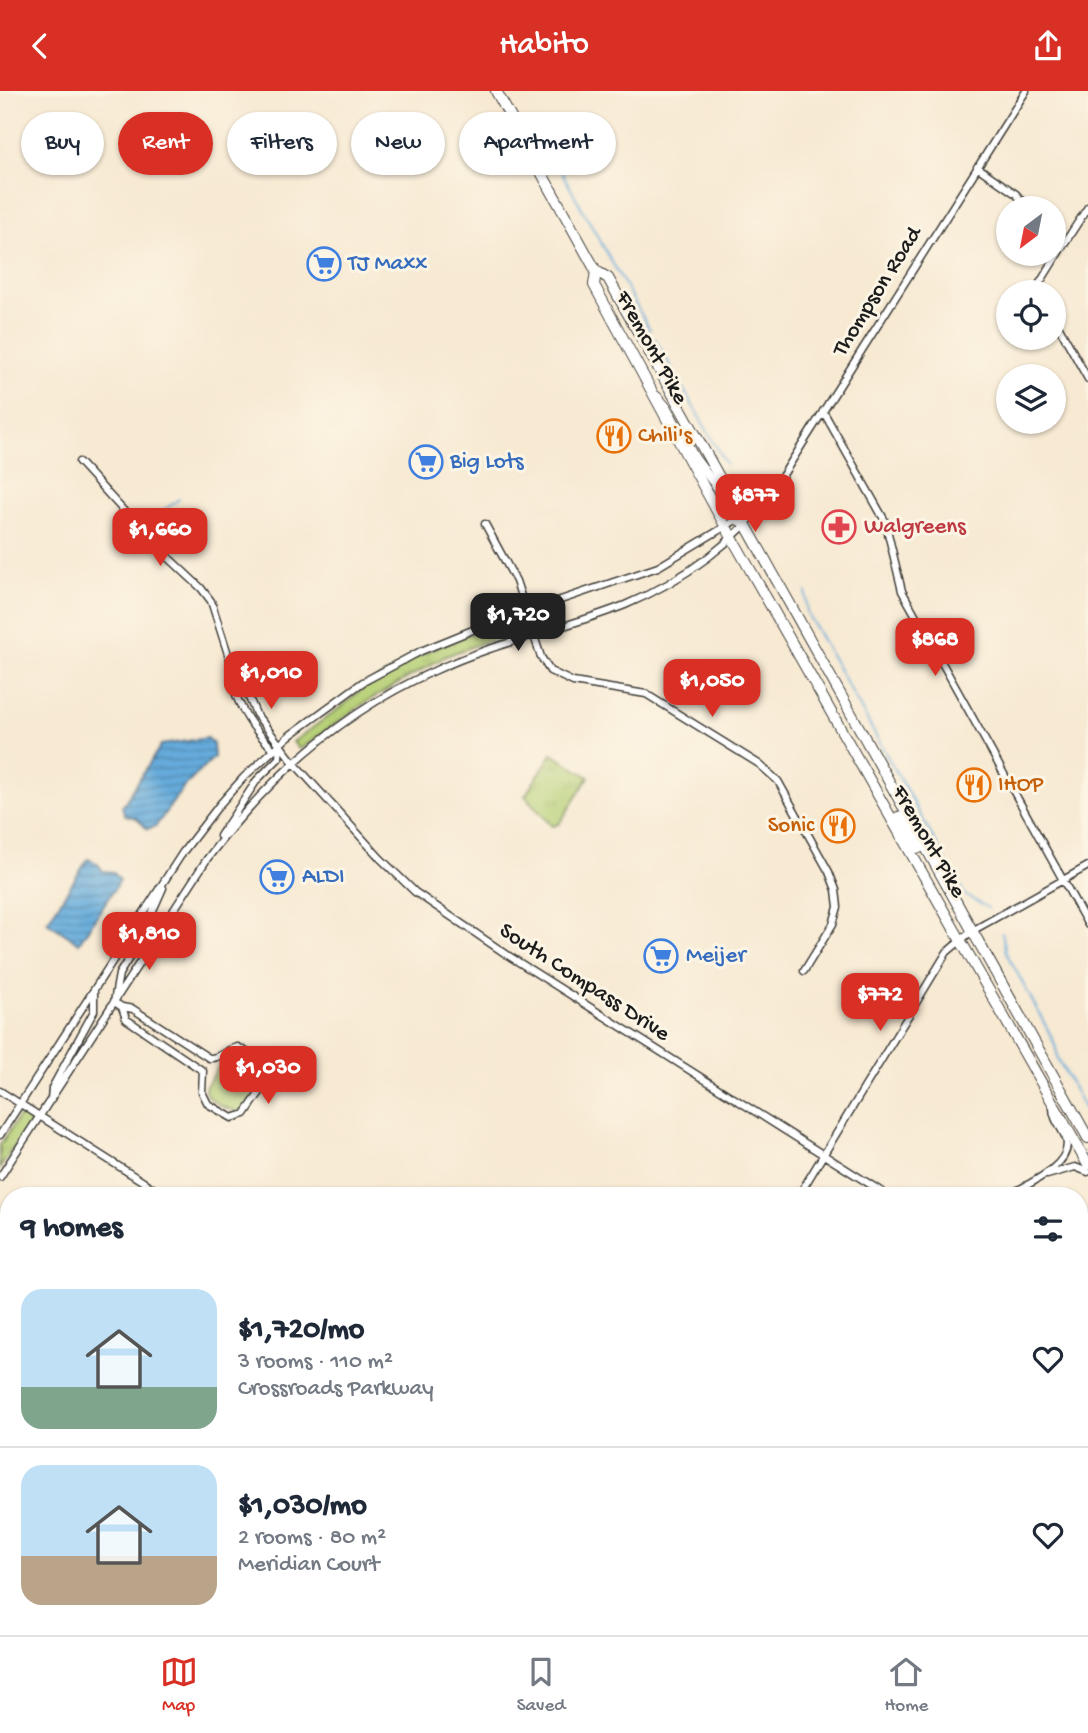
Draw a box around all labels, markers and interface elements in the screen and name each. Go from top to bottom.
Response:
icon: back [21,27,59,65]
text: Habito [499,27,589,65]
icon: share [1029,27,1067,65]
chip: Buy [21,112,104,175]
chip: Rent [118,112,213,175]
chip: Filters [227,112,337,175]
chip: New [351,112,445,175]
chip: Apartment [459,112,616,175]
north arrow [996,196,1066,266]
map controls [996,196,1066,434]
street label: Thompson Road [826,221,929,364]
supermarket icon: TJ Maxx [305,245,343,283]
place label: TJ Maxx [346,251,427,278]
button: locate [996,280,1066,350]
street label: Fremont Pike [608,286,694,410]
button: layers [996,364,1066,434]
restaurant icon: Chili's [595,417,633,455]
place label: Chili's [638,423,693,450]
supermarket icon: Big Lots [407,443,445,481]
place label: Big Lots [449,449,524,476]
pin: $877 [714,475,796,534]
text: $877 [732,483,778,510]
pharmacy icon: Walgreens [820,508,858,546]
pin: $1,660 [103,509,217,568]
place label: Walgreens [864,514,966,541]
text: $1,660 [128,517,192,544]
pin: $1,720 [461,594,575,653]
text: $1,720 [486,602,550,629]
pin: $868 [894,619,976,678]
text: $868 [911,627,959,654]
pin: $1,010 [214,651,328,711]
pin: $1,050 [655,659,769,719]
text: $1,010 [240,660,302,687]
text: $1,050 [679,668,745,695]
restaurant icon: IHOP [955,766,993,804]
place label: IHOP [998,772,1044,799]
street label: Fremont Pike [884,780,972,904]
restaurant icon: Sonic [819,807,857,845]
place label: Sonic [768,813,815,840]
supermarket icon: ALDI [258,858,296,896]
place label: ALDI [302,864,345,891]
pin: $1,810 [92,913,206,972]
street label: South Compass Drive [494,918,675,1049]
text: $1,810 [118,921,180,948]
supermarket icon: Meijer [642,937,680,975]
place label: Meijer [686,943,747,970]
pin: $772 [839,974,921,1033]
text: $772 [857,982,903,1009]
pin: $1,030 [211,1047,325,1106]
text: $1,030 [236,1055,300,1082]
icon: filters [1029,1210,1067,1248]
text: 9 homes [21,1212,123,1247]
text: $1,720/mo [238,1314,364,1349]
icon: home [77,1317,161,1401]
icon: heart [1029,1340,1067,1378]
text: 3 rooms · 110 m² [238,1349,393,1376]
text: Crossroads Parkway [238,1376,434,1403]
text: $1,030/mo [238,1490,367,1525]
icon: home [77,1493,161,1577]
icon: heart [1029,1516,1067,1554]
text: 2 rooms · 80 m² [238,1525,386,1552]
text: Meridian Court [238,1552,379,1579]
tab: Map [160,1653,198,1718]
tab: Saved [517,1653,565,1718]
tab: Home [884,1653,928,1718]

